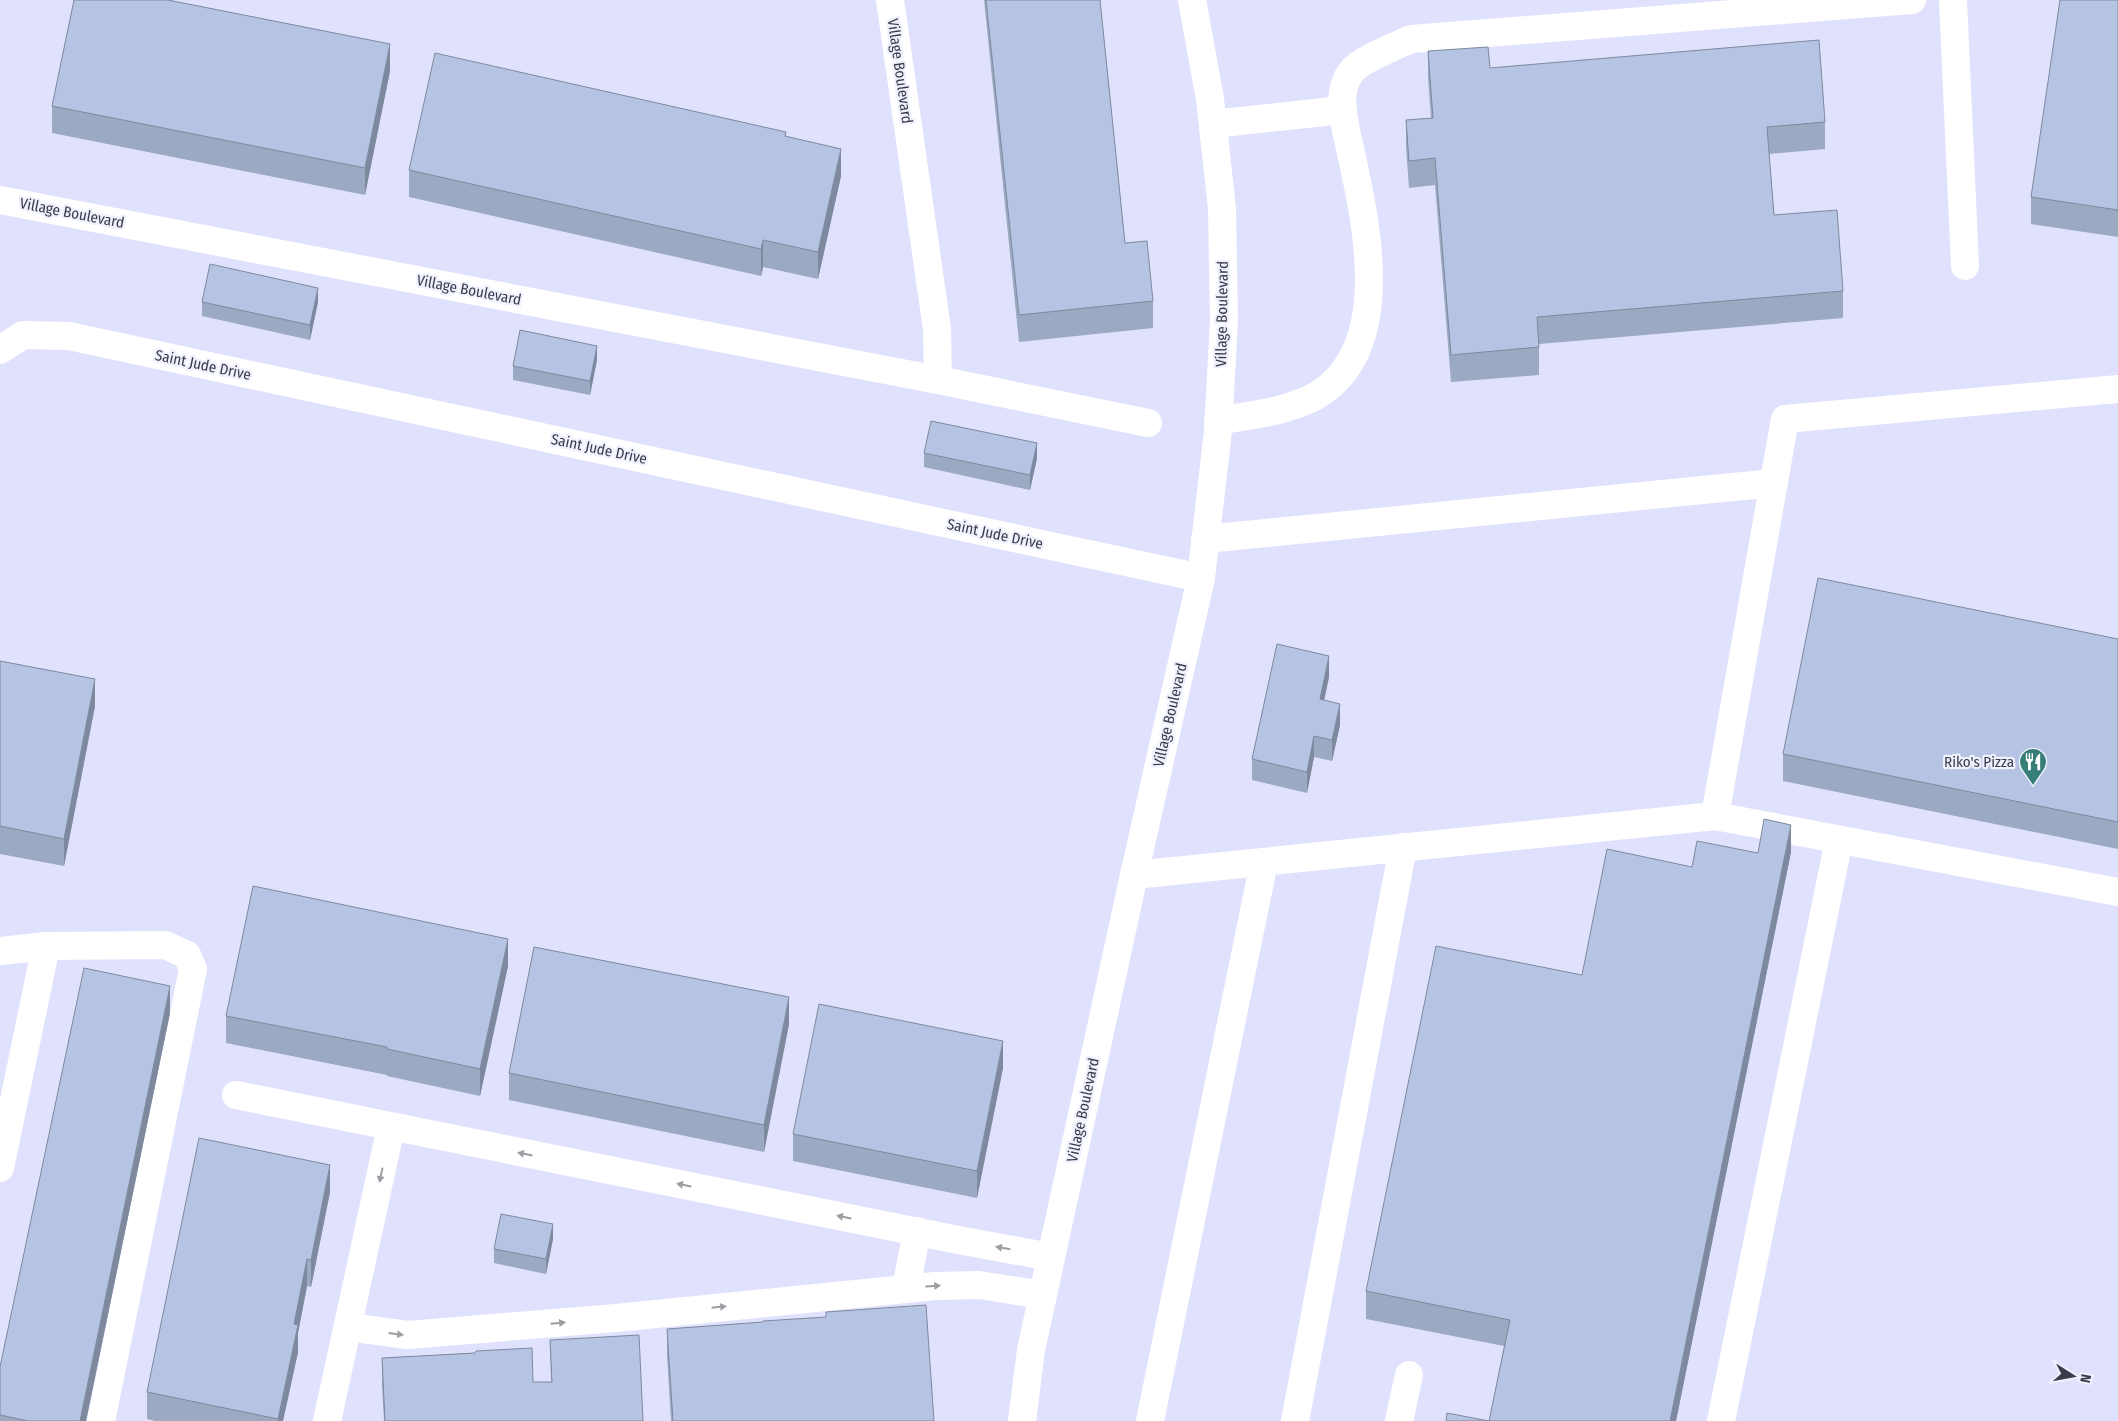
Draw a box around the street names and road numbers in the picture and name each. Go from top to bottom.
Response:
street label: Village Boulevard [884,17,916,125]
street label: Village Boulevard [18,194,126,232]
street label: Village Boulevard [1212,261,1232,367]
street label: Village Boulevard [415,271,523,309]
street label: Saint Jude Drive [153,346,253,384]
street label: Saint Jude Drive [549,430,649,468]
street label: Saint Jude Drive [945,515,1045,553]
street label: Village Boulevard [1149,661,1191,769]
street label: Village Boulevard [1063,1056,1103,1164]

